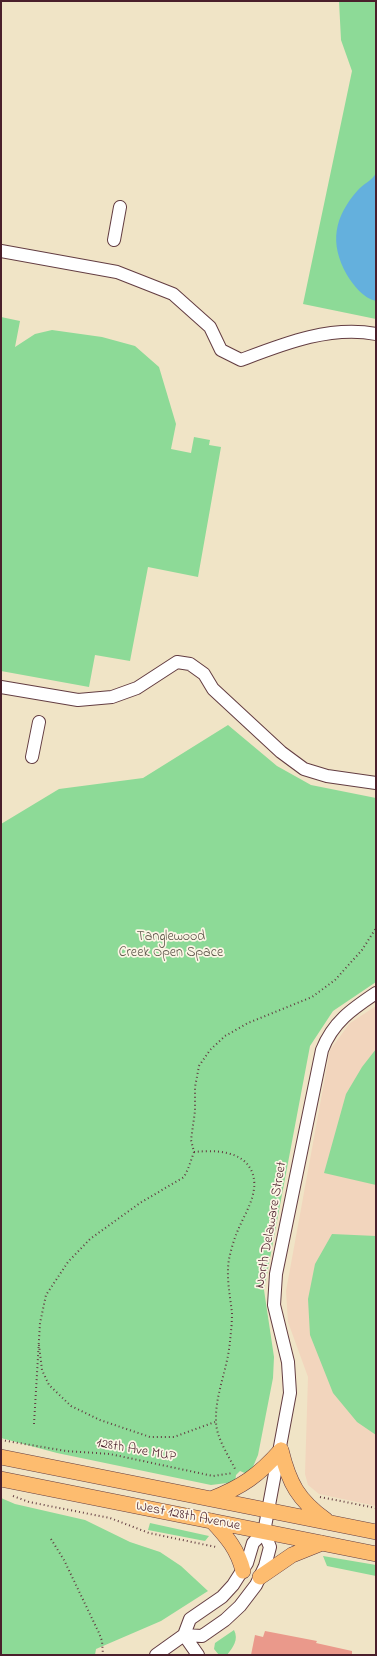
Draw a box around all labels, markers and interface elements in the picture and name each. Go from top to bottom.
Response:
park label: Tanglewood Creek Open Space [119,930,223,962]
street label: North Delaware Street [253,1160,291,1290]
street label: 128th Ave MUP [95,1436,177,1466]
street label: West 128th Avenue [134,1499,242,1535]

